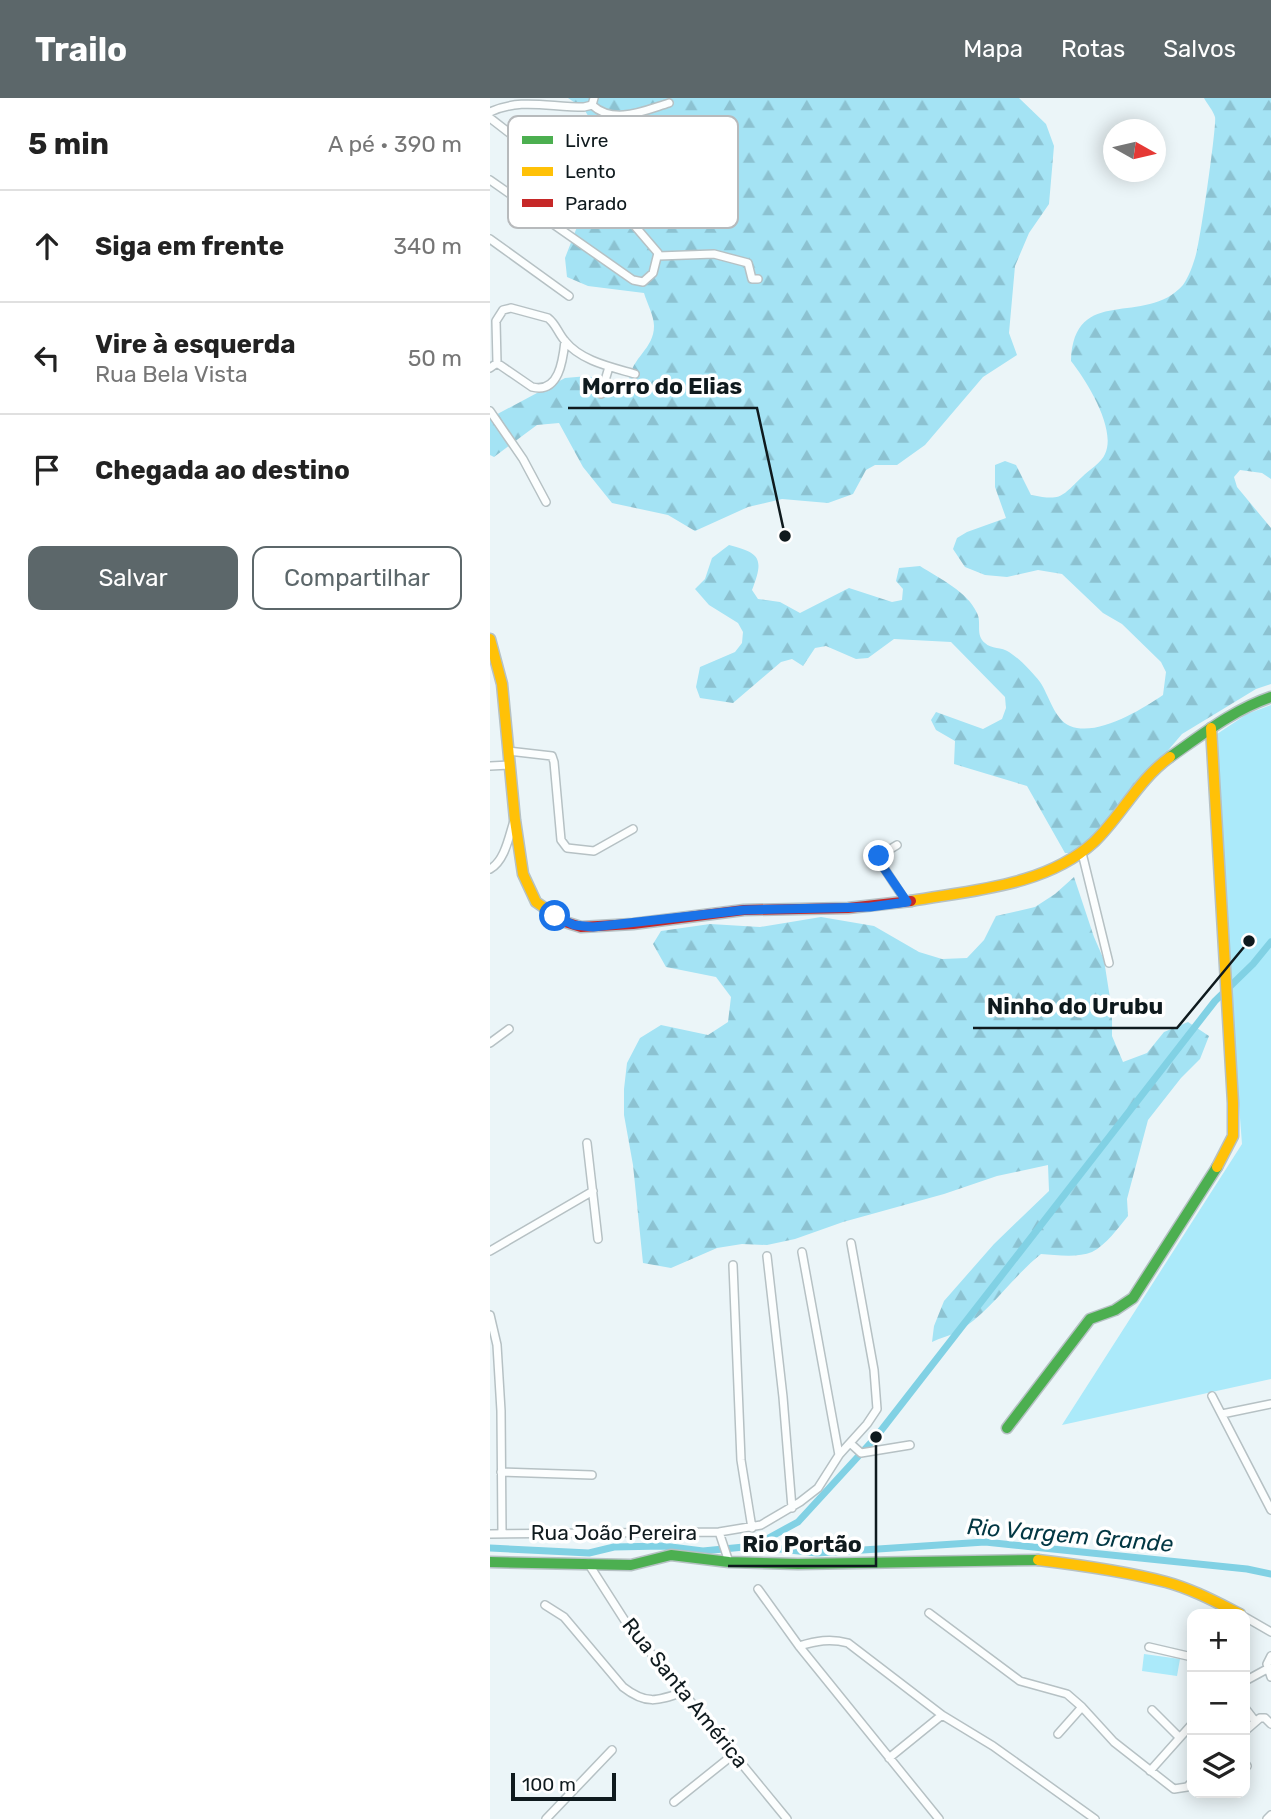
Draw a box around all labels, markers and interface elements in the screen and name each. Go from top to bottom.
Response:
text: Trailo [35,30,127,69]
text: Mapa [963,35,1023,63]
text: Rotas [1061,35,1125,63]
text: Salvos [1163,35,1236,63]
legend [508,116,738,228]
north arrow [1103,119,1166,182]
text: 5 min [28,126,109,162]
text: Livre [565,129,609,152]
text: A pé · 390 m [328,130,462,158]
text: Lento [565,160,616,183]
text: Parado [565,192,627,215]
icon: ahead [28,227,66,265]
text: Siga em frente [95,231,284,262]
text: 340 m [393,232,462,260]
text: Vire à esquerda [95,329,296,360]
icon: left [28,339,66,377]
text: 50 m [408,344,462,372]
text: Rua Bela Vista [95,360,248,388]
callout: Morro do Elias [568,364,757,408]
text: Morro do Elias [582,372,742,400]
icon: arrive [28,451,66,489]
text: Chegada ao destino [95,455,350,486]
button: Salvar [28,546,238,610]
button: Compartilhar [252,546,462,610]
route end [863,840,894,871]
route start [539,900,570,931]
callout: Ninho do Urubu [973,984,1177,1028]
text: Ninho do Urubu [987,992,1163,1020]
water label: Rio Vargem Grande [966,1512,1175,1558]
street label: Rua João Pereira [531,1520,697,1545]
callout: Rio Portão [728,1522,876,1566]
text: Rio Portão [742,1530,862,1558]
map controls [1187,1609,1250,1798]
button: + [1187,1609,1250,1672]
street label: Rua Santa América [617,1613,753,1773]
button: − [1187,1672,1250,1735]
button: layers [1187,1735,1250,1798]
scale bar [511,1770,616,1802]
text: 100 m [522,1773,576,1796]

